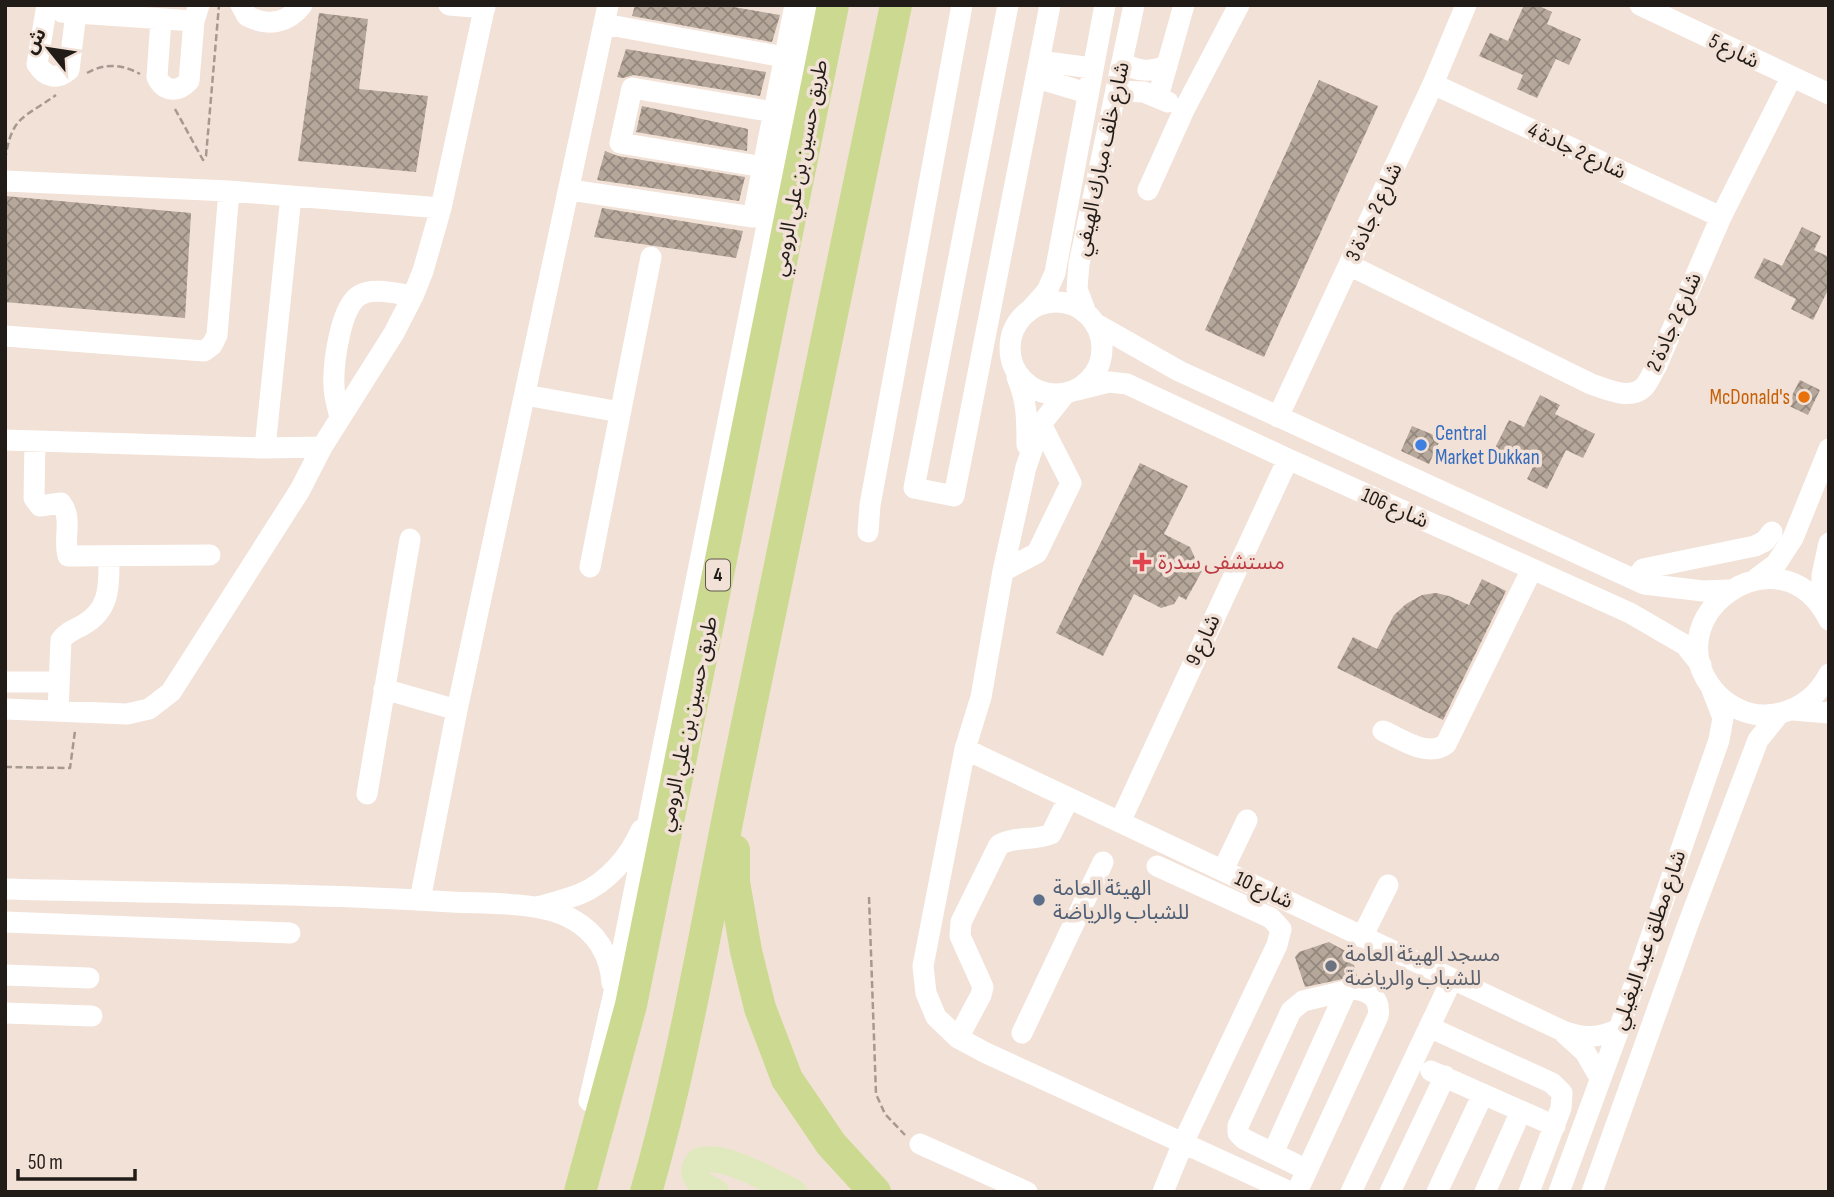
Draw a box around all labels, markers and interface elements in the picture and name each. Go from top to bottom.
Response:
north arrow [14,14,84,84]
text: ش [19,24,52,58]
street label: شارع 5 [1704,28,1763,76]
street label: طريق حسين بن علي الرومي [767,58,836,279]
street label: شارع خلف مبارك الهيفي [1069,60,1138,259]
street label: شارع 2 جادة 4 [1523,117,1630,186]
street label: شارع 2 جادة 3 [1340,159,1409,266]
street label: شارع 2 جادة 2 [1641,269,1709,376]
place label: McDonald's [1710,385,1790,410]
marker: McDonald's [1796,389,1812,405]
place label: Central Market Dukkan [1435,421,1540,470]
marker: Central Market Dukkan [1413,437,1429,453]
street label: شارع 106 [1357,482,1432,536]
place label: مستشفى سدرة [1158,550,1285,575]
marker: مستشفى سدرة [1132,552,1152,572]
road number: 4 [706,560,730,590]
street label: شارع 9 [1180,610,1227,670]
street label: طريق حسين بن علي الرومي [653,614,726,835]
street label: شارع مطلق عيد البغيلي [1607,847,1694,1034]
street label: شارع 10 [1230,866,1297,916]
place label: الهيئة العامة للشباب والرياضة [1053,876,1189,925]
marker: الهيئة العامة للشباب والرياضة [1031,892,1047,908]
place label: مسجد الهيئة العامة للشباب والرياضة [1345,942,1500,991]
marker: مسجد الهيئة العامة للشباب والرياضة [1323,958,1339,974]
scale bar [18,1138,135,1182]
text: 50 m [28,1150,63,1175]

